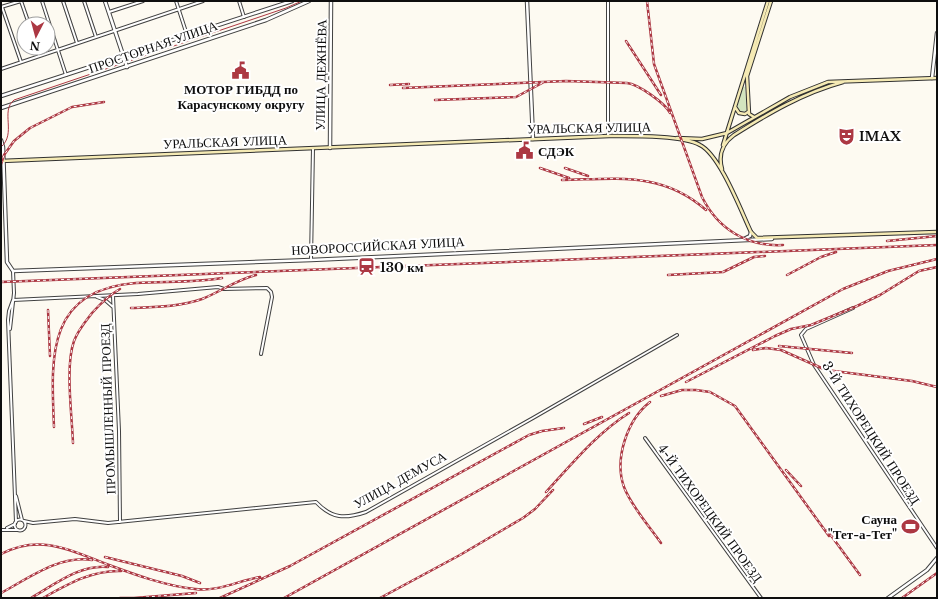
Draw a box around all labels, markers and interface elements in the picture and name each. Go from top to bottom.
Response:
north arrow [16,16,56,56]
street label: ПРОСТОРНАЯ УЛИЦА [86,17,220,77]
street label: УЛИЦА ДЕЖНЁВА [312,19,330,131]
text: N [28,38,41,53]
public building icon: МОТОР ГИБДД по Карасунскому округу [231,60,251,80]
place label: МОТОР ГИБДД по Карасунскому округу [177,81,305,113]
street label: УРАЛЬСКАЯ УЛИЦА [527,118,652,138]
theatre icon: IMAX [836,126,856,146]
place label: IMAX [859,128,902,145]
street label: УРАЛЬСКАЯ УЛИЦА [163,131,288,153]
public building icon: СДЭК [515,141,535,161]
place label: СДЭК [538,143,575,160]
street label: НОВОРОССИЙСКАЯ УЛИЦА [291,233,466,259]
station icon: 130 км [357,257,377,277]
place label: 130 км [380,259,424,276]
street label: ПРОМЫШЛЕННЫЙ ПРОЕЗД [97,323,119,495]
street label: 3-Й ТИХОРЕЦКИЙ ПРОЕЗД [818,358,924,508]
street label: 4-Й ТИХОРЕЦКИЙ ПРОЕЗД [654,441,766,586]
street label: УЛИЦА ДЕМУСА [351,447,450,513]
place label: Сауна "Тет-а-Тет" [828,511,897,543]
sports icon: Сауна "Тет-а-Тет" [900,516,920,536]

